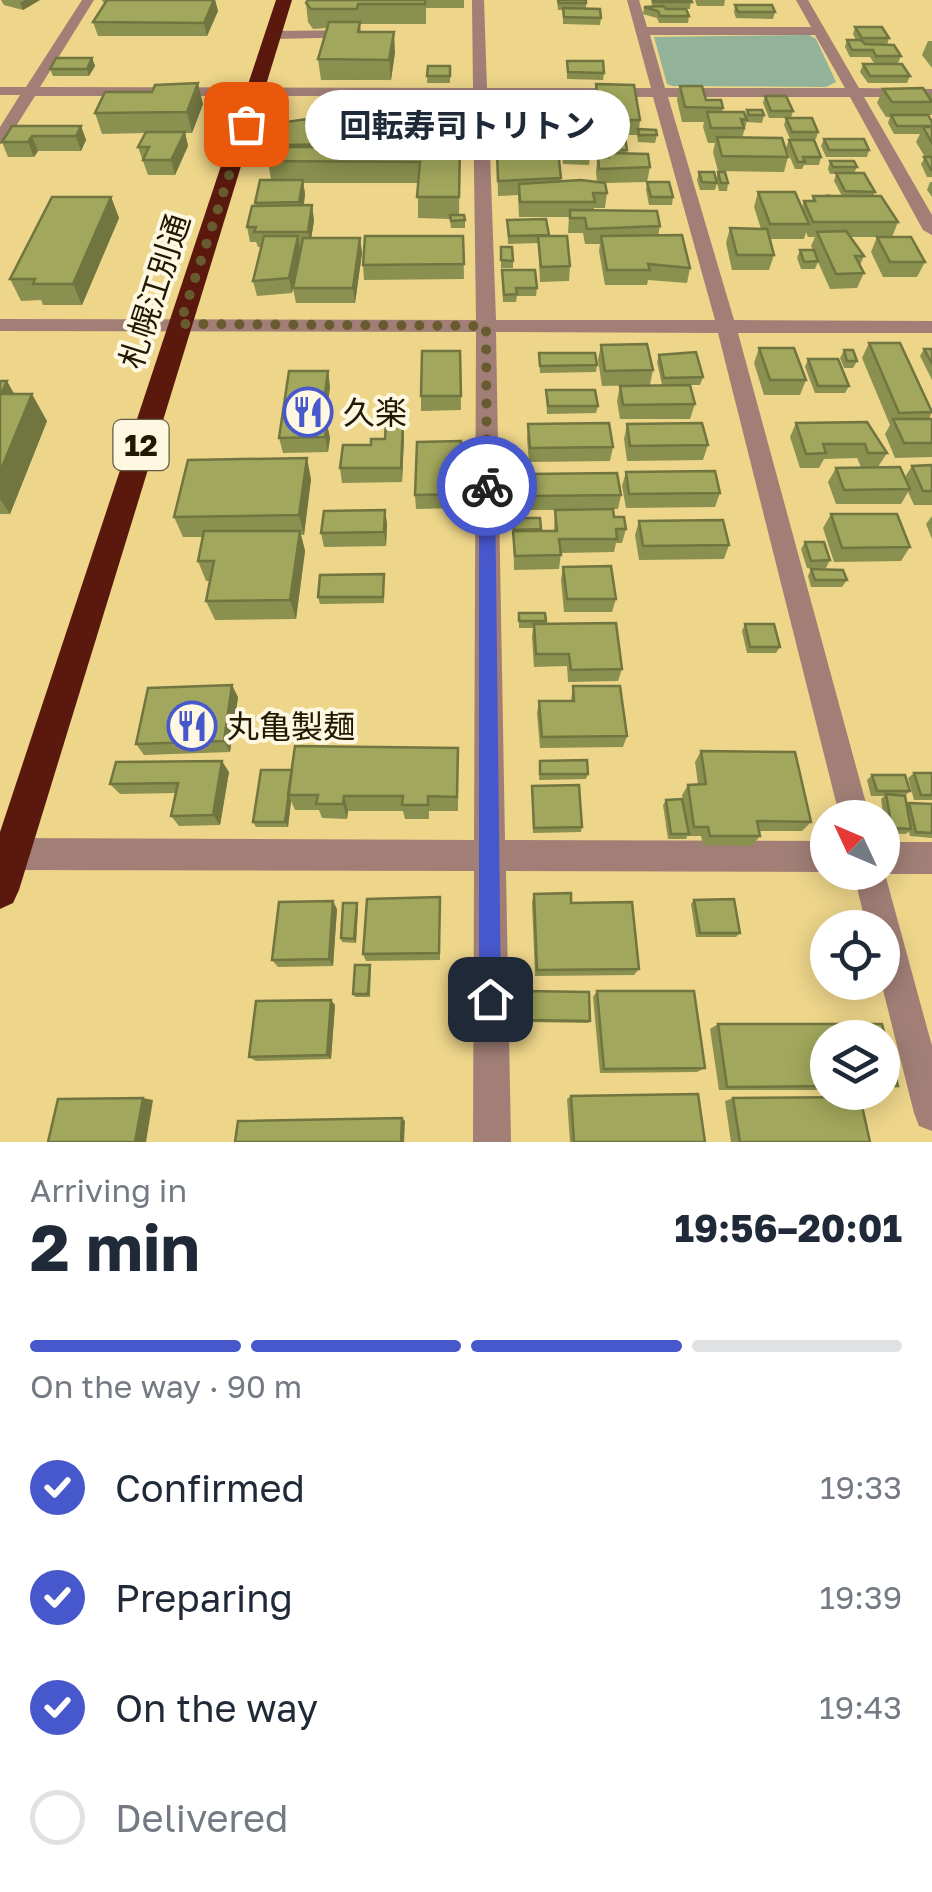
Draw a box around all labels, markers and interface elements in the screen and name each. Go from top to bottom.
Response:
pin [204,82,289,167]
callout: 回転寿司トリトン [306,89,631,159]
icon: bag [219,97,274,152]
text: 回転寿司トリトン [339,106,596,144]
street label: 札幌江別通 [111,209,197,373]
restaurant icon: 久楽 [282,386,334,438]
place label: 久楽 [343,393,407,431]
road number: 12 [114,420,168,470]
courier [437,436,537,536]
icon: bike [460,459,515,514]
restaurant icon: 丸亀製麺 [166,700,218,752]
place label: 丸亀製麺 [227,707,355,745]
north arrow [810,800,900,890]
map controls [810,800,900,1110]
button: locate [810,910,900,1000]
pin [448,957,533,1042]
icon: home [463,972,518,1027]
button: layers [810,1020,900,1110]
text: Arriving in [30,1171,187,1209]
text: 19:56–20:01 [674,1205,902,1250]
text: 2 min [30,1207,200,1285]
text: On the way · 90 m [30,1367,302,1405]
icon: check [30,1460,85,1515]
text: Confirmed [115,1465,305,1510]
text: 19:33 [820,1468,902,1506]
icon: check [30,1570,85,1625]
text: Preparing [115,1575,293,1620]
text: 19:39 [819,1578,902,1616]
icon: check [30,1680,85,1735]
text: On the way [115,1685,318,1730]
text: 19:43 [819,1688,902,1726]
text: Delivered [115,1795,288,1840]

